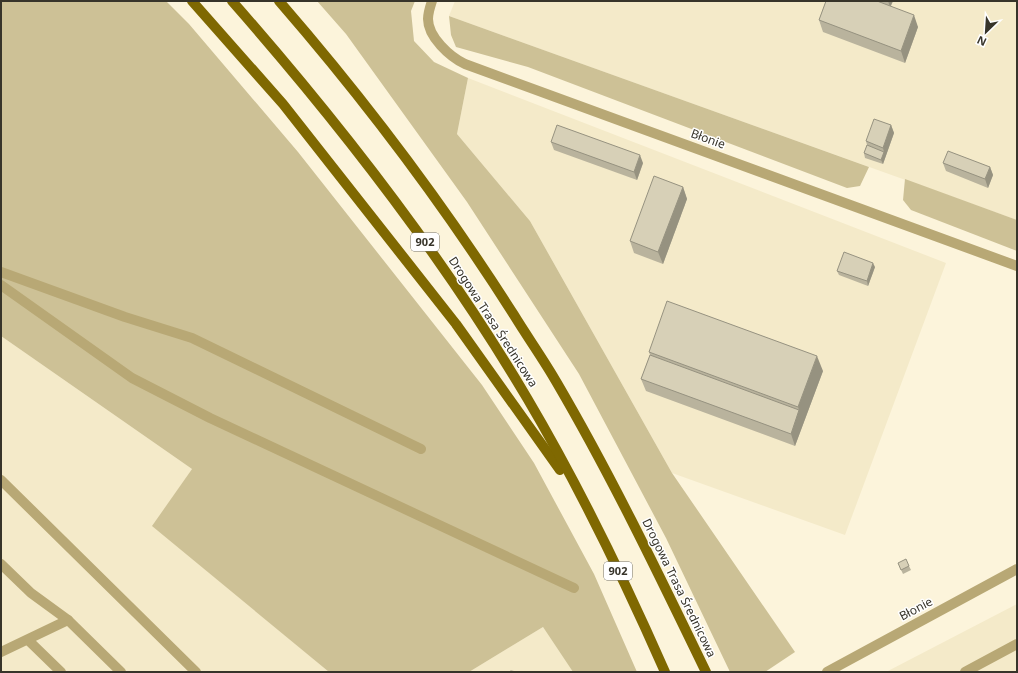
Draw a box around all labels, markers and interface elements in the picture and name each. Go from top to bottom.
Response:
north arrow [966,12,1006,52]
text: N [974,33,989,50]
street label: Błonie [689,124,728,153]
road number: 902 [411,233,439,251]
street label: Drogowa Trasa Średnicowa [445,253,542,390]
street label: Drogowa Trasa Średnicowa [638,516,721,660]
road number: 902 [604,562,632,580]
street label: Błonie [896,593,936,624]

